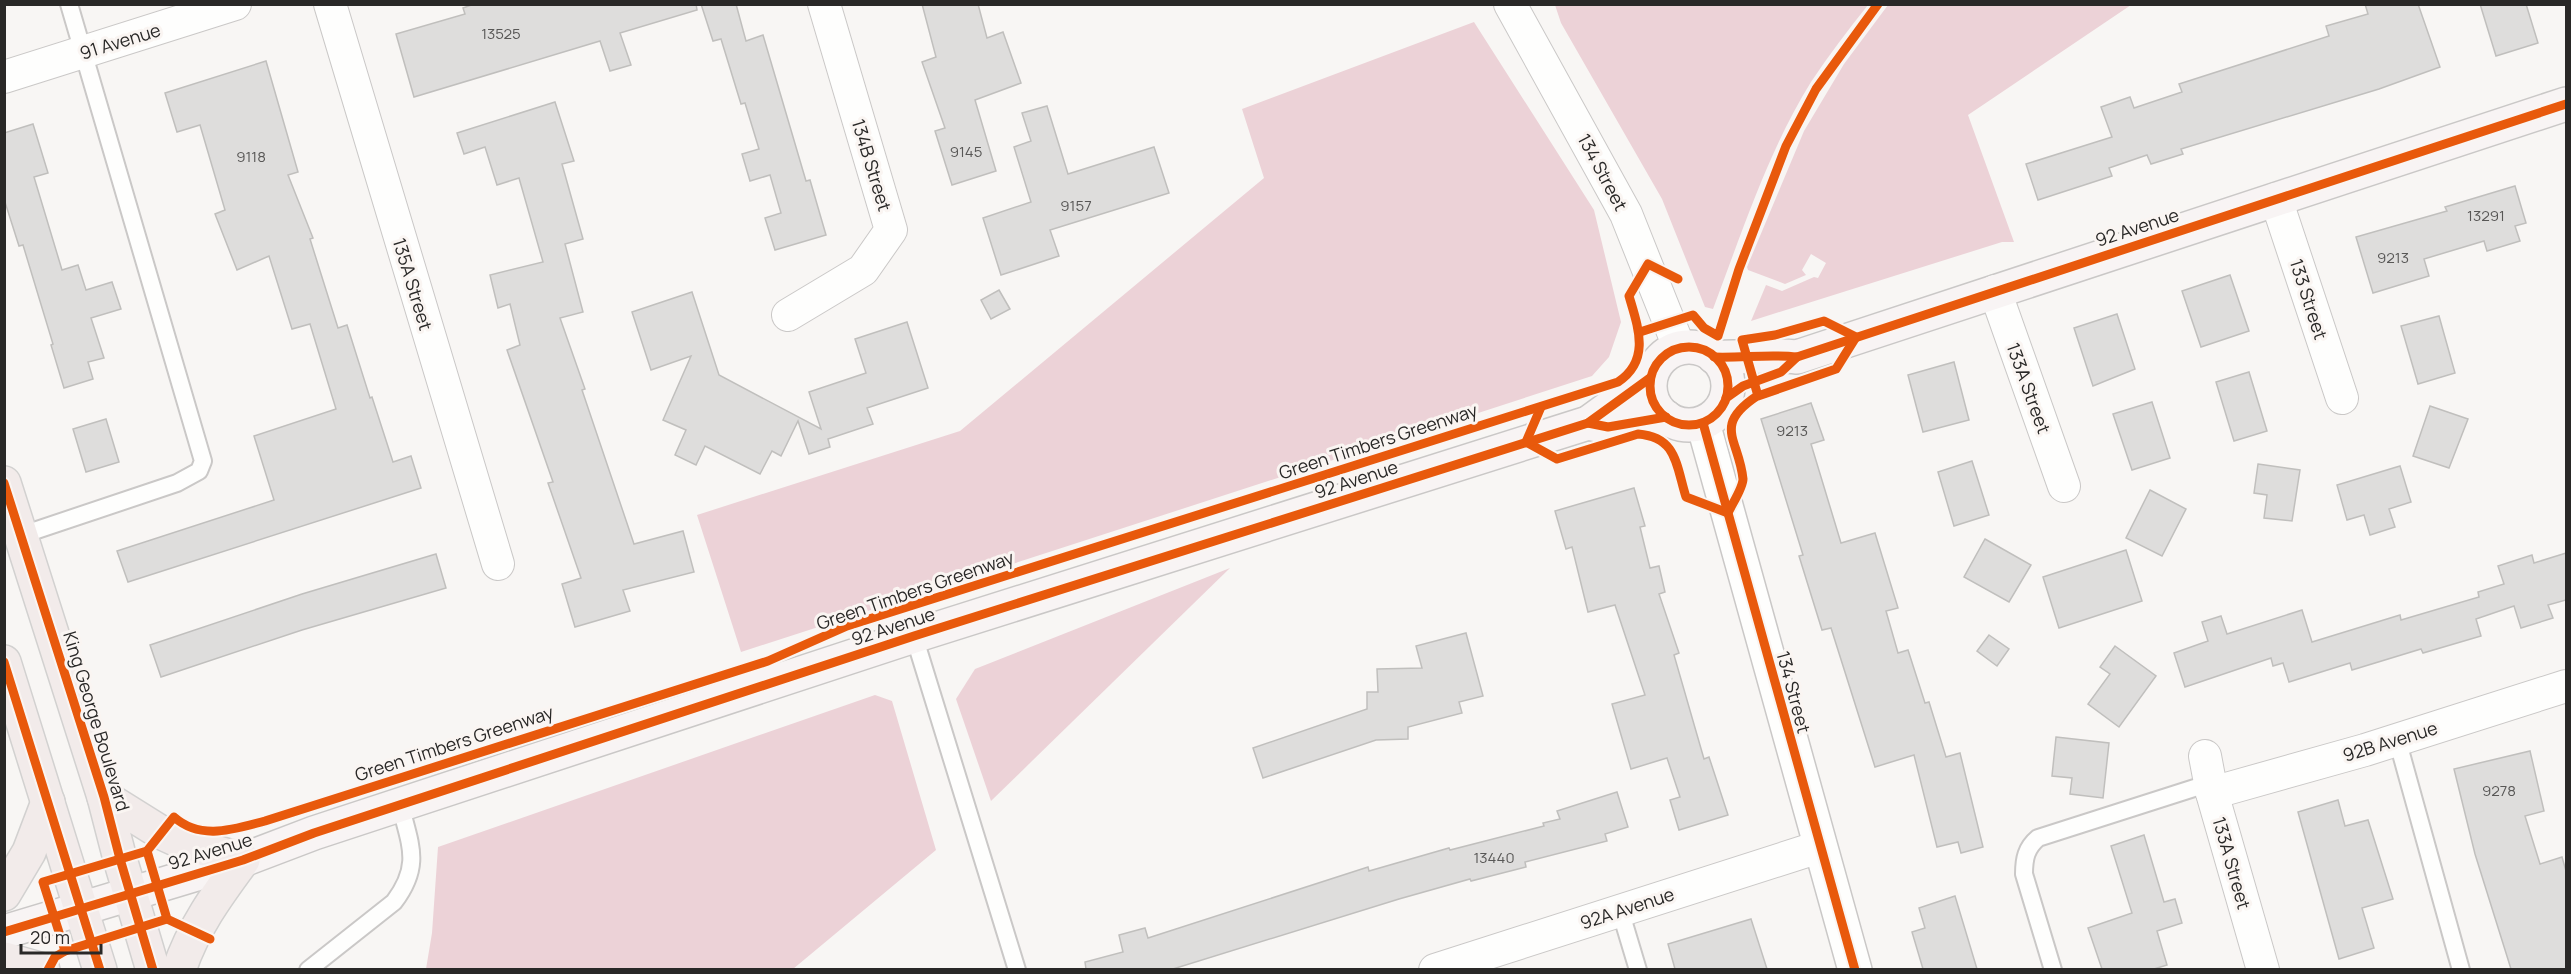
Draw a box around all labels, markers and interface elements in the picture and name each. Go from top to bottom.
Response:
street label: 91 Avenue [77,17,163,65]
house number: 13525 [481,23,521,44]
street label: 134B Street [847,116,897,214]
street label: 134 Street [1573,129,1633,215]
house number: 9145 [950,141,982,162]
house number: 9118 [236,146,266,167]
house number: 9157 [1060,195,1092,216]
street label: 92 Avenue [2092,202,2182,252]
house number: 13291 [2467,205,2505,226]
street label: 135A Street [388,235,438,333]
house number: 9213 [2377,247,2409,268]
street label: 133 Street [2285,256,2333,342]
street label: 133A Street [2002,339,2056,437]
street label: Green Timbers Greenway [1276,397,1481,484]
house number: 9213 [1776,420,1808,441]
street label: 92 Avenue [1311,454,1401,504]
street label: Green Timbers Greenway [813,545,1017,635]
street label: 92 Avenue [848,601,938,651]
street label: King George Boulevard [58,628,136,814]
street label: 134 Street [1772,648,1816,736]
street label: Green Timbers Greenway [352,699,557,786]
street label: 92B Avenue [2340,715,2440,767]
house number: 9278 [2482,780,2516,801]
street label: 133A Street [2207,814,2257,912]
street label: 92 Avenue [165,827,255,875]
house number: 13440 [1473,847,1515,868]
street label: 92A Avenue [1577,881,1677,935]
scale bar [21,917,100,955]
text: 20 m [30,925,70,949]

